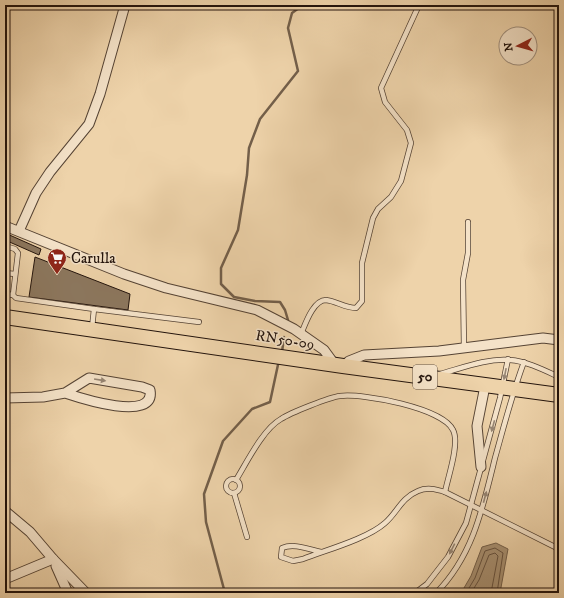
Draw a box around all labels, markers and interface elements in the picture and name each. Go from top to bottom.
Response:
north arrow [498,26,538,66]
text: N [502,42,516,52]
supermarket icon: Carulla [46,247,68,275]
place label: Carulla [71,249,116,268]
street label: RN50-09 [254,326,316,354]
road number: 50 [413,365,437,389]
one-way arrow [502,368,508,380]
one-way arrow [94,377,106,383]
one-way arrow [490,420,496,432]
one-way arrow [482,491,488,503]
one-way arrow [449,543,456,555]

